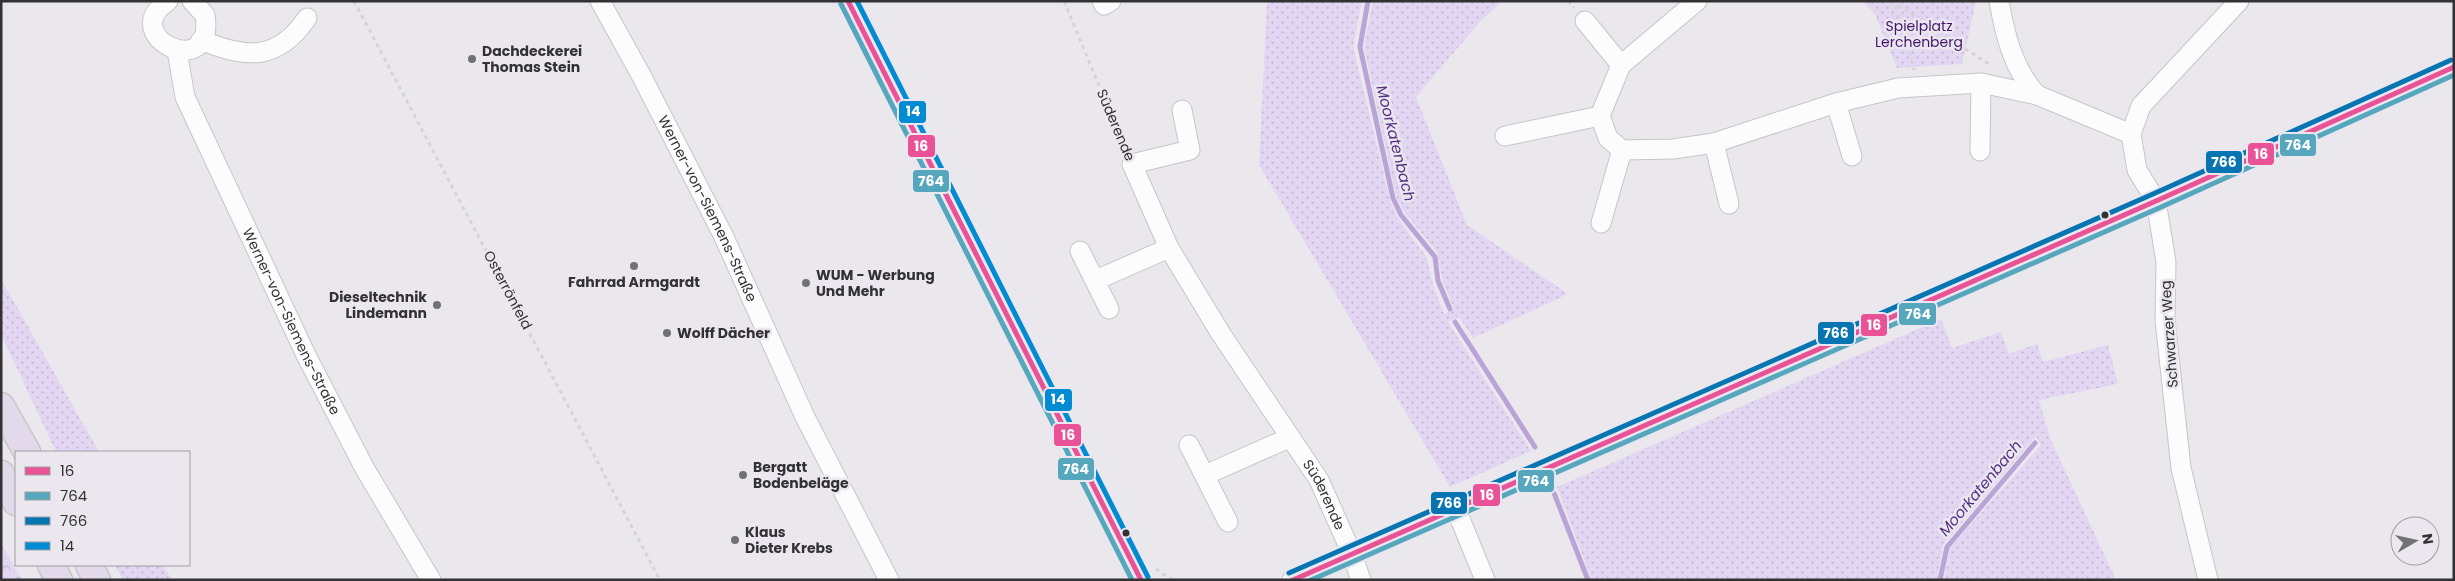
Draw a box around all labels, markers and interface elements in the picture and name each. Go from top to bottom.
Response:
park label: Spielplatz Lerchenberg [1875,16,1963,52]
place label: Dachdeckerei Thomas Stein [482,41,582,77]
marker: Dachdeckerei Thomas Stein [466,53,478,65]
water label: Moorkatenbach [1371,83,1421,203]
street label: Süderende [1092,86,1140,164]
line badge: 14 [898,100,927,124]
text: 14 [906,101,920,121]
street label: Werner-von-Siemens-Straße [653,112,762,305]
line badge: 764 [2279,133,2317,157]
line badge: 16 [907,134,936,158]
text: 764 [2285,135,2311,155]
text: 16 [914,136,928,156]
line badge: 16 [2247,142,2275,166]
text: 16 [2254,144,2268,164]
line badge: 766 [2205,150,2243,174]
text: 766 [2211,152,2237,172]
line badge: 764 [912,169,950,193]
text: 764 [918,171,944,191]
unlabelled marker [2100,210,2110,220]
street label: Werner-von-Siemens-Straße [238,225,345,419]
street label: Osterrönfeld [479,247,537,333]
marker: Fahrrad Armgardt [628,260,640,272]
place label: WUM - Werbung Und Mehr [816,265,935,301]
place label: Fahrrad Armgardt [568,272,700,292]
marker: WUM - Werbung Und Mehr [800,277,812,289]
street label: Schwarzer Weg [2155,280,2183,388]
place label: Dieseltechnik Lindemann [329,287,427,323]
marker: Dieseltechnik Lindemann [431,299,443,311]
line badge: 764 [1898,302,1937,326]
text: 764 [1905,304,1931,324]
line badge: 16 [1860,313,1888,337]
text: 16 [1867,315,1881,335]
line badge: 766 [1817,321,1855,345]
place label: Wolff Dächer [677,323,770,343]
text: 766 [1823,323,1849,343]
marker: Wolff Dächer [661,327,673,339]
line badge: 14 [1044,388,1073,412]
text: 14 [1051,389,1065,409]
line badge: 16 [1053,423,1082,447]
text: 16 [1061,425,1075,445]
water label: Moorkatenbach [1934,436,2026,540]
legend [15,451,190,566]
street label: Süderende [1298,456,1350,533]
place label: Bergatt Bodenbeläge [753,457,849,493]
line badge: 764 [1057,457,1095,481]
text: 764 [1063,459,1089,479]
text: 16 [60,460,74,481]
marker: Bergatt Bodenbeläge [737,469,749,481]
line badge: 764 [1517,469,1555,493]
text: 764 [1523,471,1549,491]
line badge: 16 [1472,483,1501,507]
text: 764 [60,485,87,506]
text: 16 [1480,485,1494,505]
line badge: 766 [1430,491,1468,515]
text: 766 [1436,493,1462,513]
text: 766 [60,510,87,531]
north arrow [2390,516,2440,566]
place label: Klaus Dieter Krebs [745,522,833,558]
unlabelled marker [1121,528,1131,538]
text: N [2417,532,2439,546]
marker: Klaus Dieter Krebs [729,534,741,546]
text: 14 [60,535,74,556]

